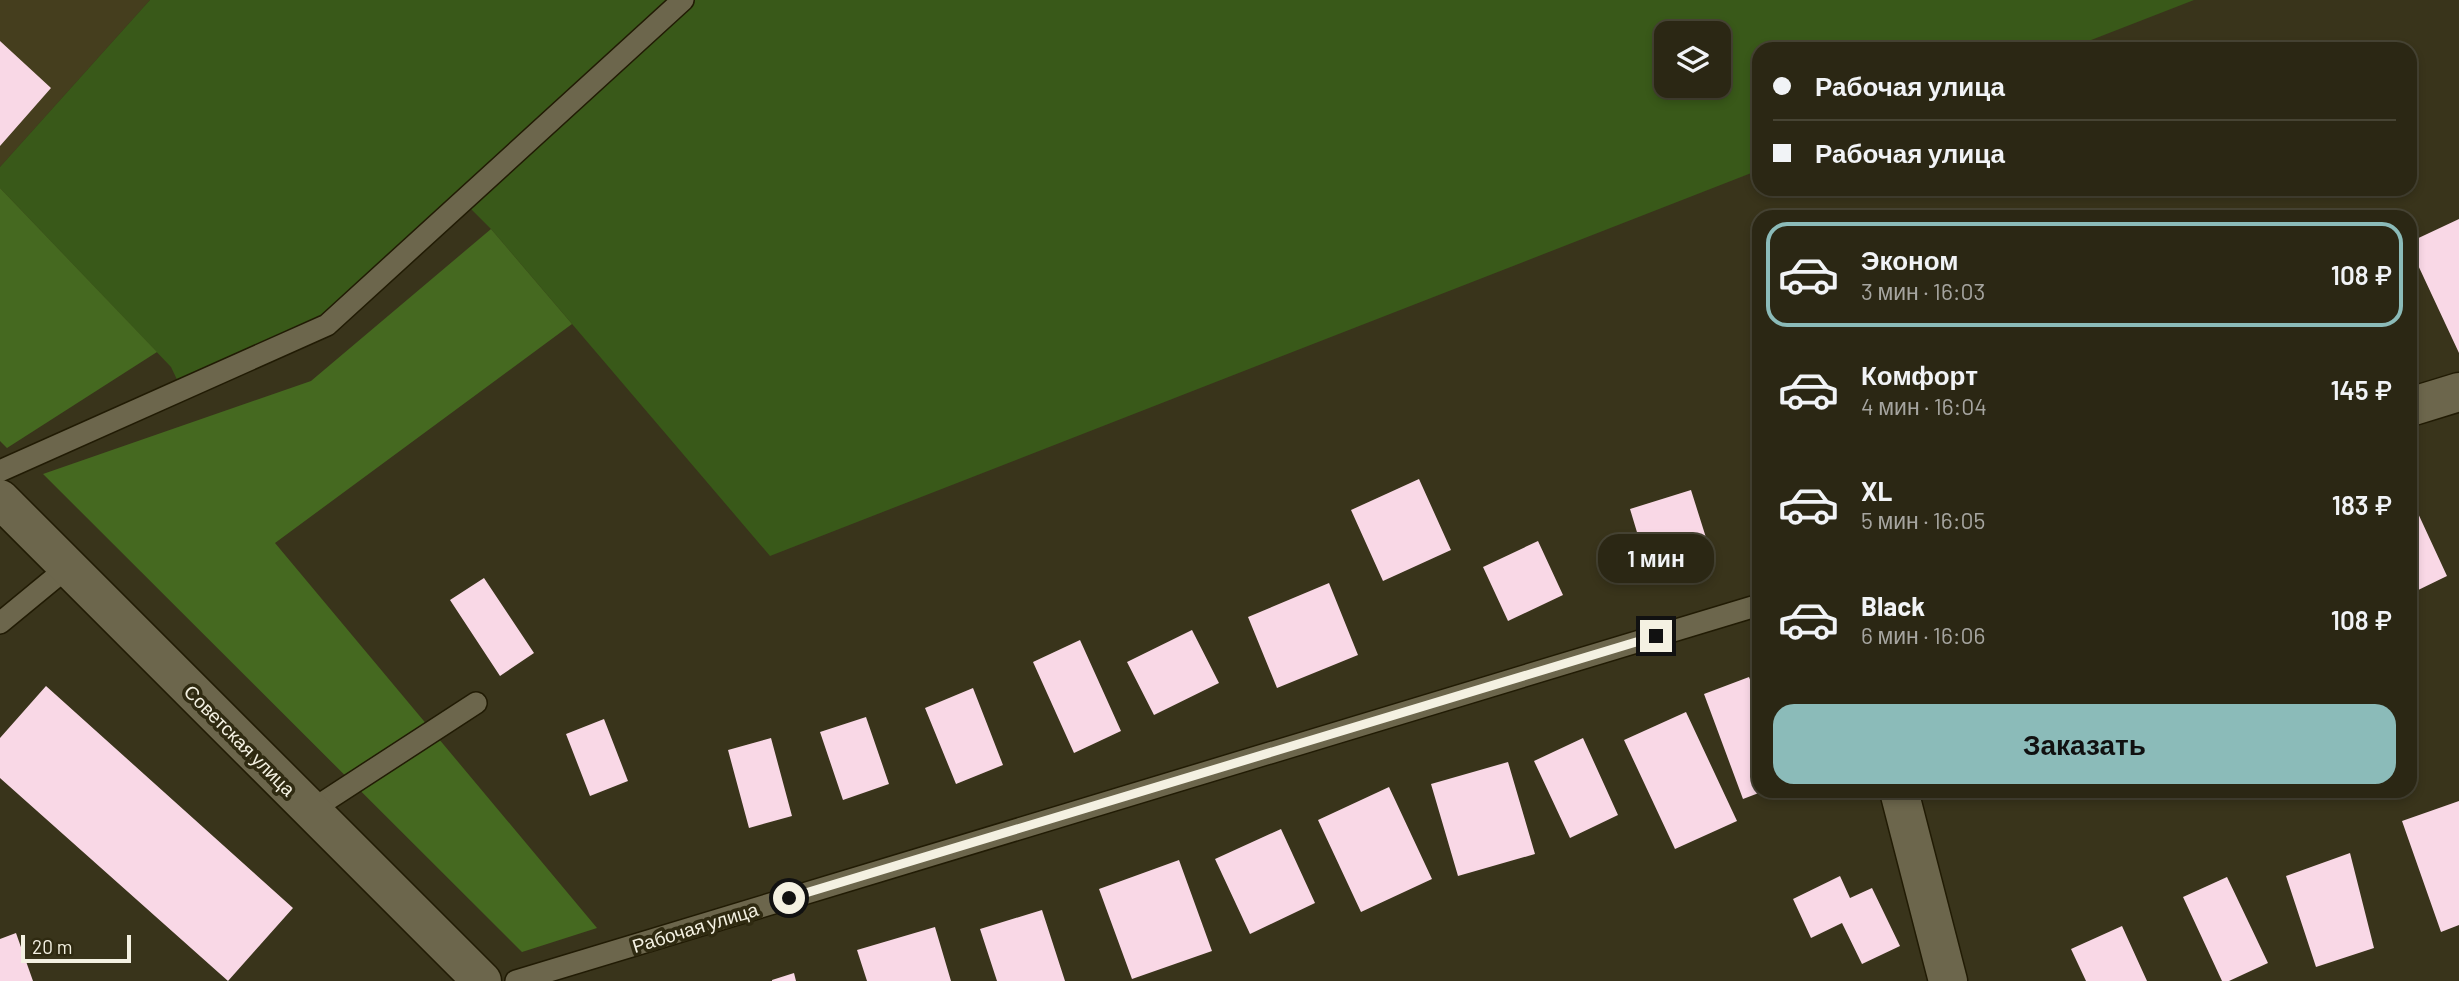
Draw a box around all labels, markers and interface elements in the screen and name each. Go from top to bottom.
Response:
map controls [1654,21,1731,98]
button: layers [1654,21,1731,98]
text: Рабочая улица [1815,70,2005,101]
text: Рабочая улица [1815,137,2005,168]
icon: car [1777,243,1840,306]
text: Эконом [1861,244,1959,275]
text: 108 ₽ [2331,259,2392,290]
text: 3 мин · 16:03 [1861,277,1985,305]
icon: car [1777,358,1840,421]
text: Комфорт [1861,359,1978,390]
text: 145 ₽ [2330,374,2392,405]
text: 4 мин · 16:04 [1861,392,1987,420]
icon: car [1777,473,1840,536]
text: XL [1861,475,1892,506]
text: 183 ₽ [2332,489,2392,520]
text: 5 мин · 16:05 [1861,506,1985,534]
callout: 1 мин [1598,534,1714,584]
text: 1 мин [1627,544,1685,572]
icon: car [1777,588,1840,651]
text: Black [1861,590,1925,621]
text: 108 ₽ [2331,604,2392,635]
route end [1640,620,1672,652]
text: 6 мин · 16:06 [1861,621,1985,649]
street label: Советская улица [180,680,301,801]
button: Заказать [1773,704,2396,784]
route start [773,882,805,914]
street label: Рабочая улица [629,897,761,957]
scale bar [21,932,131,964]
text: 20 m [32,935,72,958]

